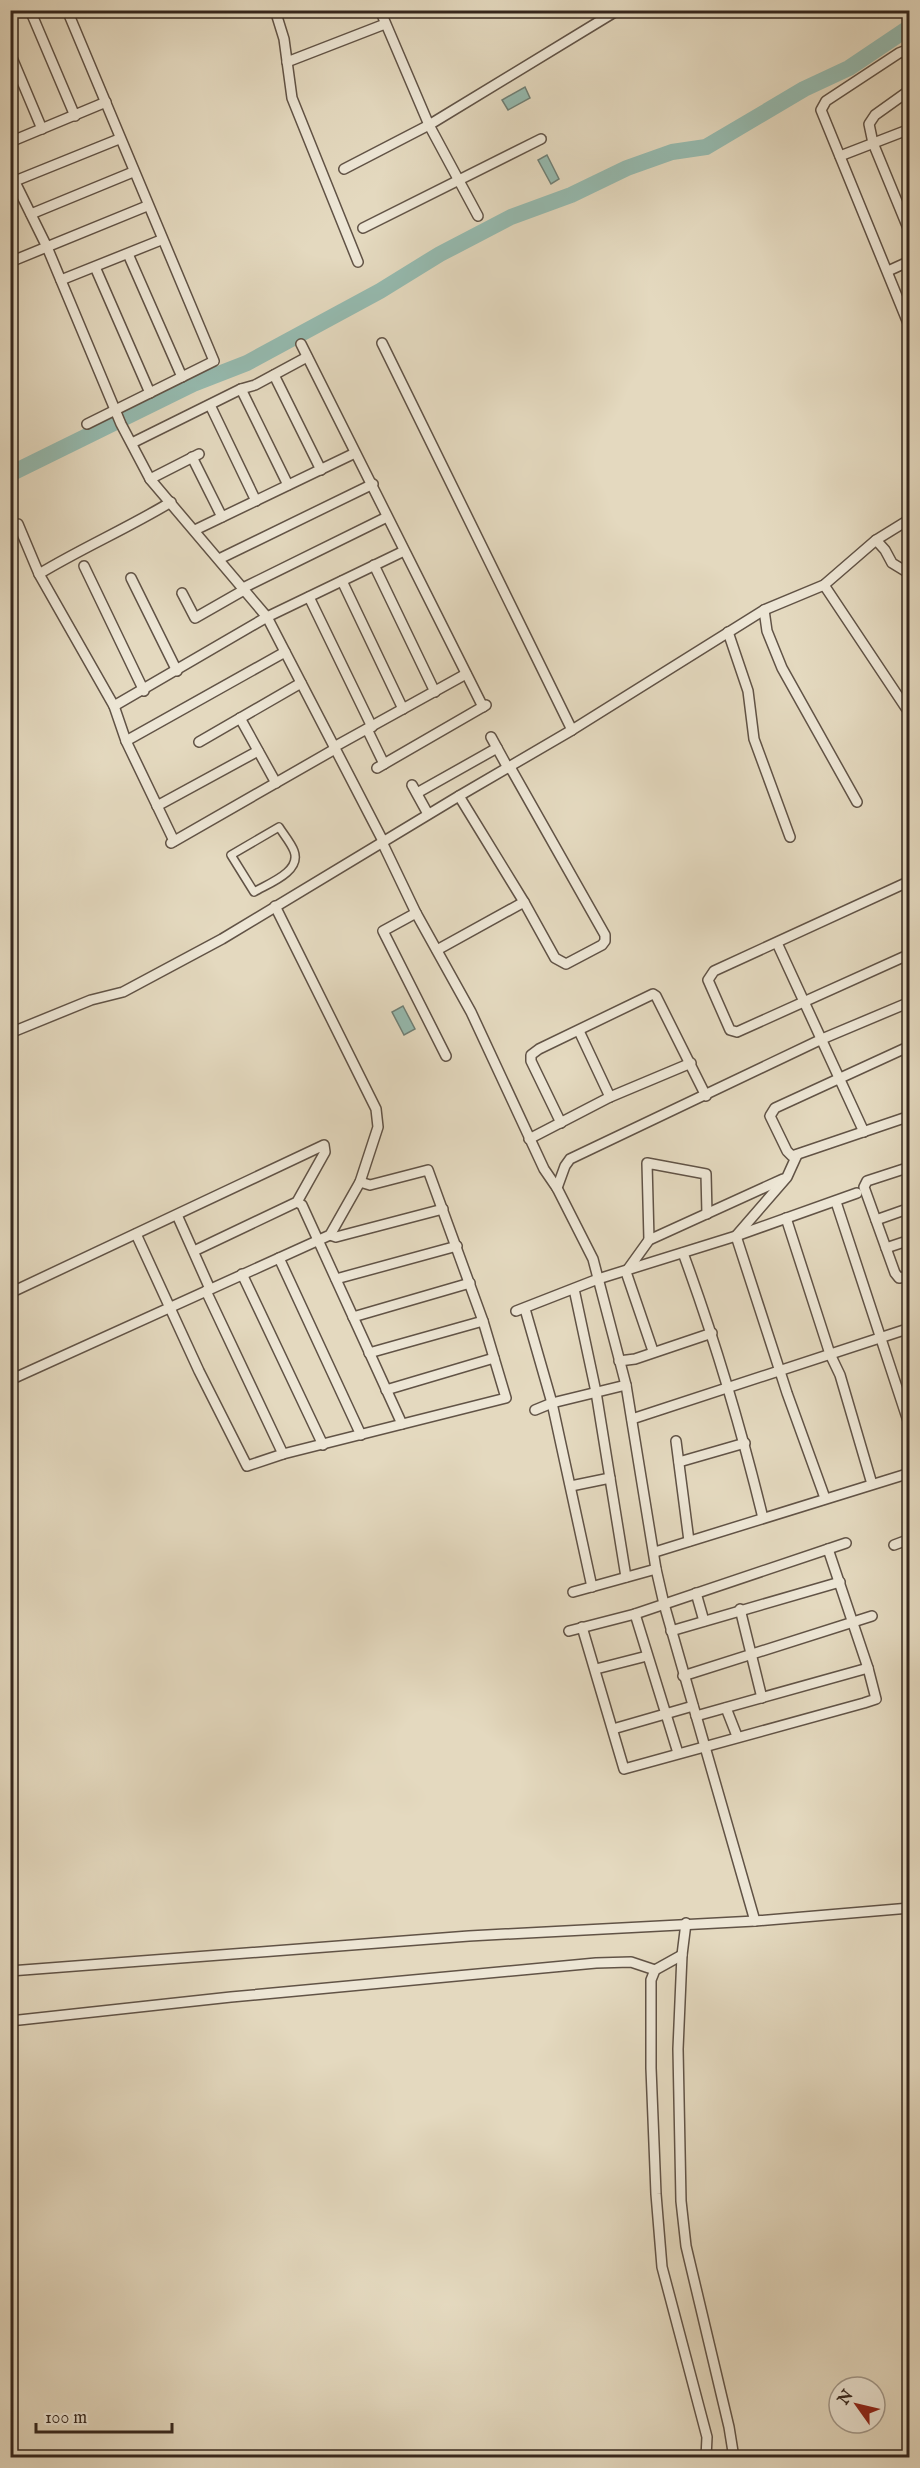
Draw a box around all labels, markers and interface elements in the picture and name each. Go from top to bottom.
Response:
north arrow [827,2375,887,2435]
text: N [834,2386,858,2410]
scale bar [36,2396,172,2434]
text: 100 m [45,2407,87,2430]

